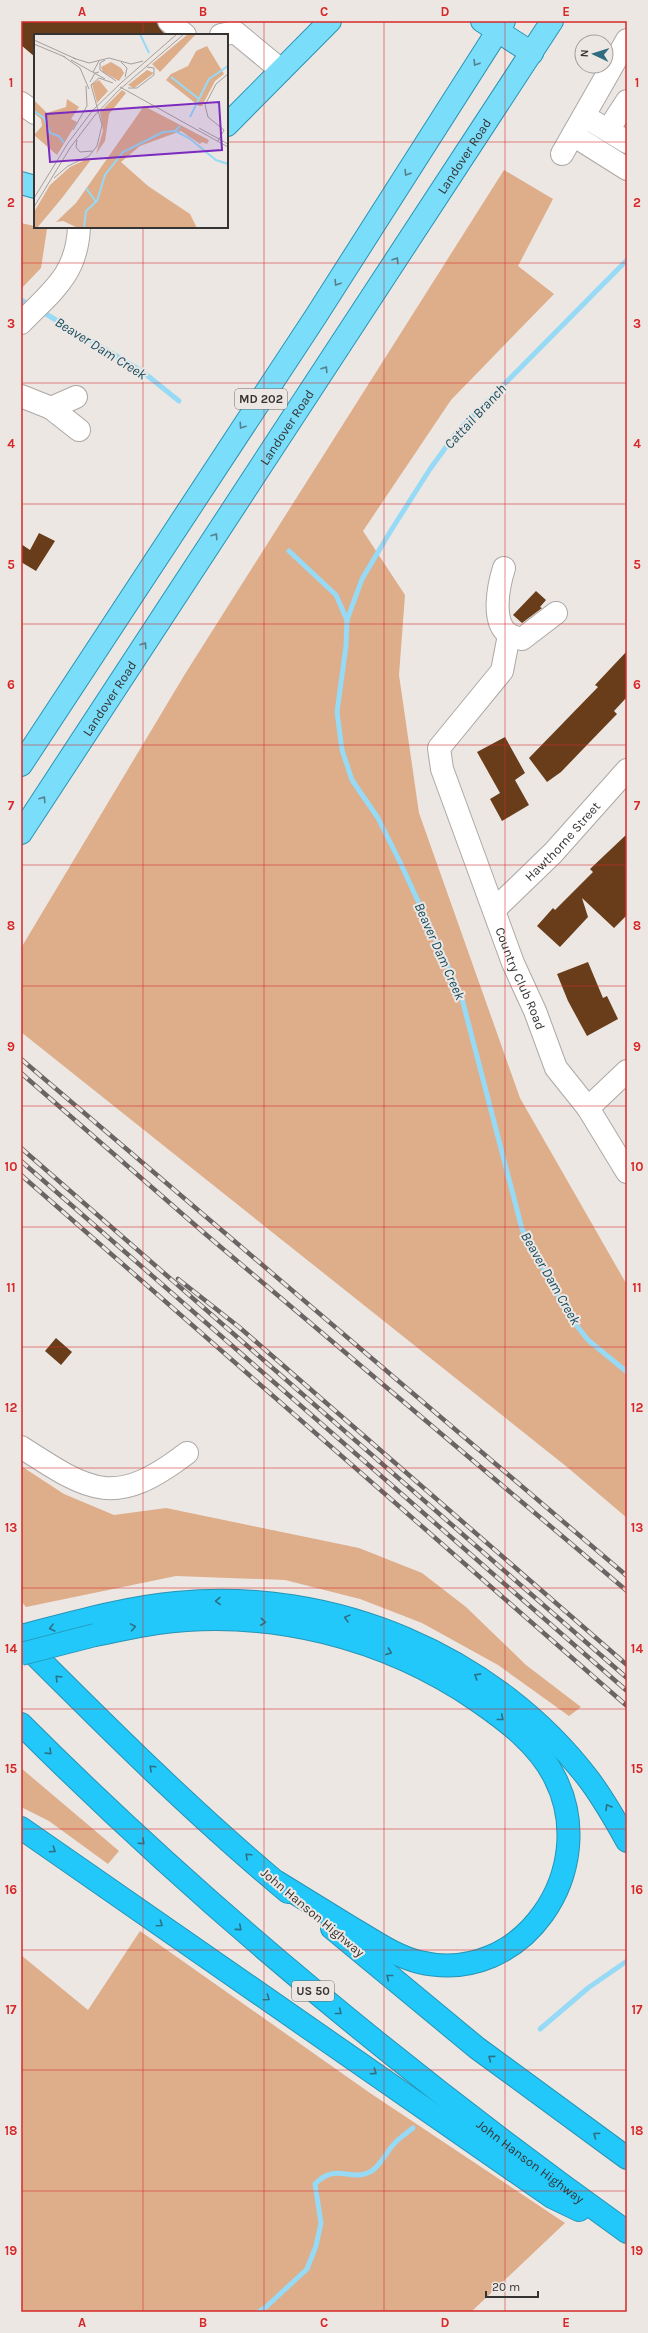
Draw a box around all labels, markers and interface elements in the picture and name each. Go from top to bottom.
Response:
text: A [78,4,86,19]
text: B [199,4,207,19]
text: C [320,4,328,19]
text: D [441,4,450,19]
text: E [562,4,570,19]
inset map [34,34,228,228]
north arrow [574,34,614,74]
text: N [578,49,591,58]
one-way arrow [474,59,481,66]
text: 1 [9,75,13,90]
text: 1 [635,75,639,90]
street label: Landover Road [434,116,494,197]
one-way arrow [404,169,411,176]
text: 2 [7,195,15,210]
text: 2 [633,195,641,210]
one-way arrow [391,257,399,264]
one-way arrow [334,279,342,286]
water label: Beaver Dam Creek [52,313,150,384]
text: 3 [7,316,15,331]
text: 3 [633,316,641,331]
one-way arrow [320,366,328,373]
water label: Cattail Branch [441,380,510,452]
street label: Landover Road [257,387,317,468]
road number: MD 202 [235,389,287,409]
one-way arrow [240,422,247,429]
text: 4 [7,436,15,451]
text: 4 [633,436,641,451]
one-way arrow [210,533,218,540]
text: 5 [7,557,15,572]
text: 5 [633,557,641,572]
one-way arrow [139,642,147,649]
street label: Landover Road [79,658,140,739]
text: 6 [7,677,15,692]
text: 6 [633,677,641,692]
one-way arrow [38,796,46,803]
text: 7 [8,798,15,813]
text: 7 [634,798,641,813]
street label: Hawthorne Street [522,799,603,884]
water label: Beaver Dam Creek [410,900,469,1003]
text: 8 [7,918,15,933]
text: 8 [633,918,641,933]
street label: Country Club Road [492,925,548,1032]
text: 9 [7,1039,15,1054]
text: 9 [633,1039,641,1054]
text: 10 [5,1159,17,1174]
text: 10 [631,1159,643,1174]
water label: Beaver Dam Creek [517,1229,585,1329]
text: 11 [6,1280,16,1295]
text: 11 [632,1280,642,1295]
text: 12 [5,1400,17,1415]
text: 12 [631,1400,643,1415]
text: 13 [5,1520,17,1535]
text: 13 [631,1520,643,1535]
one-way arrow [215,1597,221,1605]
one-way arrow [343,1614,350,1623]
one-way arrow [260,1617,266,1626]
one-way arrow [48,1623,55,1632]
one-way arrow [130,1624,137,1632]
text: 14 [5,1641,17,1656]
text: 14 [631,1641,643,1656]
one-way arrow [385,1648,392,1656]
one-way arrow [474,1674,481,1681]
one-way arrow [55,1675,63,1683]
one-way arrow [496,1713,503,1720]
one-way arrow [44,1747,52,1755]
text: 15 [5,1761,18,1776]
text: 15 [631,1761,644,1776]
one-way arrow [149,1766,157,1773]
one-way arrow [605,1804,612,1811]
one-way arrow [137,1837,145,1845]
one-way arrow [49,1845,56,1852]
one-way arrow [245,1853,253,1861]
street label: John Hanson Highway [258,1865,367,1960]
text: 16 [5,1882,17,1897]
text: 16 [631,1882,643,1897]
one-way arrow [156,1919,163,1927]
one-way arrow [235,1924,242,1931]
one-way arrow [387,1974,394,1981]
road number: US 50 [292,1981,334,2001]
one-way arrow [262,1993,269,2000]
text: 17 [5,2002,17,2017]
text: 17 [631,2002,643,2017]
one-way arrow [334,2008,341,2015]
one-way arrow [488,2055,495,2063]
one-way arrow [369,2067,376,2074]
street label: John Hanson Highway [474,2117,587,2207]
text: 18 [4,2123,18,2138]
text: 18 [630,2123,644,2138]
one-way arrow [593,2133,600,2140]
text: 19 [5,2243,17,2258]
text: 19 [631,2243,643,2258]
scale bar [486,2273,538,2299]
text: 20 m [492,2280,520,2294]
text: A [78,2315,86,2330]
text: B [199,2315,207,2330]
text: C [320,2315,328,2330]
text: D [441,2315,450,2330]
text: E [562,2315,570,2330]

